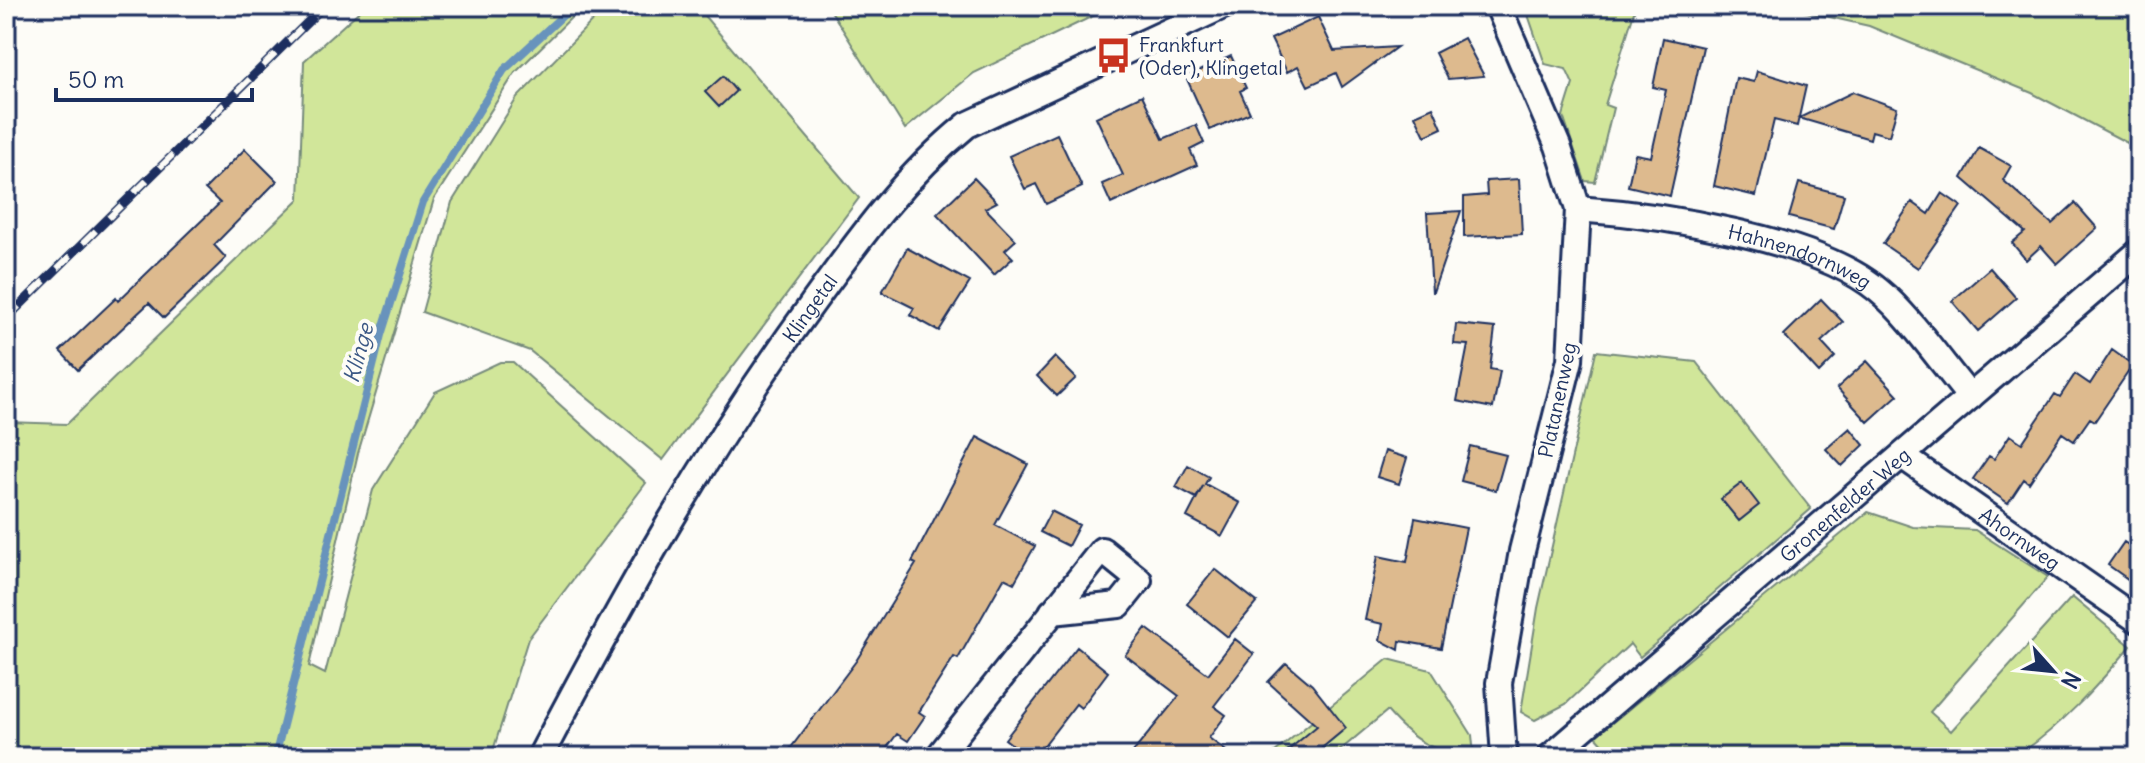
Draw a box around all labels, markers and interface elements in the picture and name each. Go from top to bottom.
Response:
place label: Frankfurt (Oder), Klingetal [1139,32,1283,80]
bus stop icon: Frankfurt (Oder), Klingetal [1094,36,1132,74]
scale bar [56,52,252,102]
text: 50 m [68,64,124,94]
street label: Hahnendornweg [1726,218,1877,294]
street label: Klingetal [776,269,842,347]
water label: Klinge [337,318,380,386]
street label: Platanenweg [1533,340,1581,460]
street label: Gronenfelder Weg [1774,442,1915,567]
street label: Ahornweg [1975,501,2065,575]
north arrow [2013,631,2093,711]
text: N [2055,667,2087,693]

